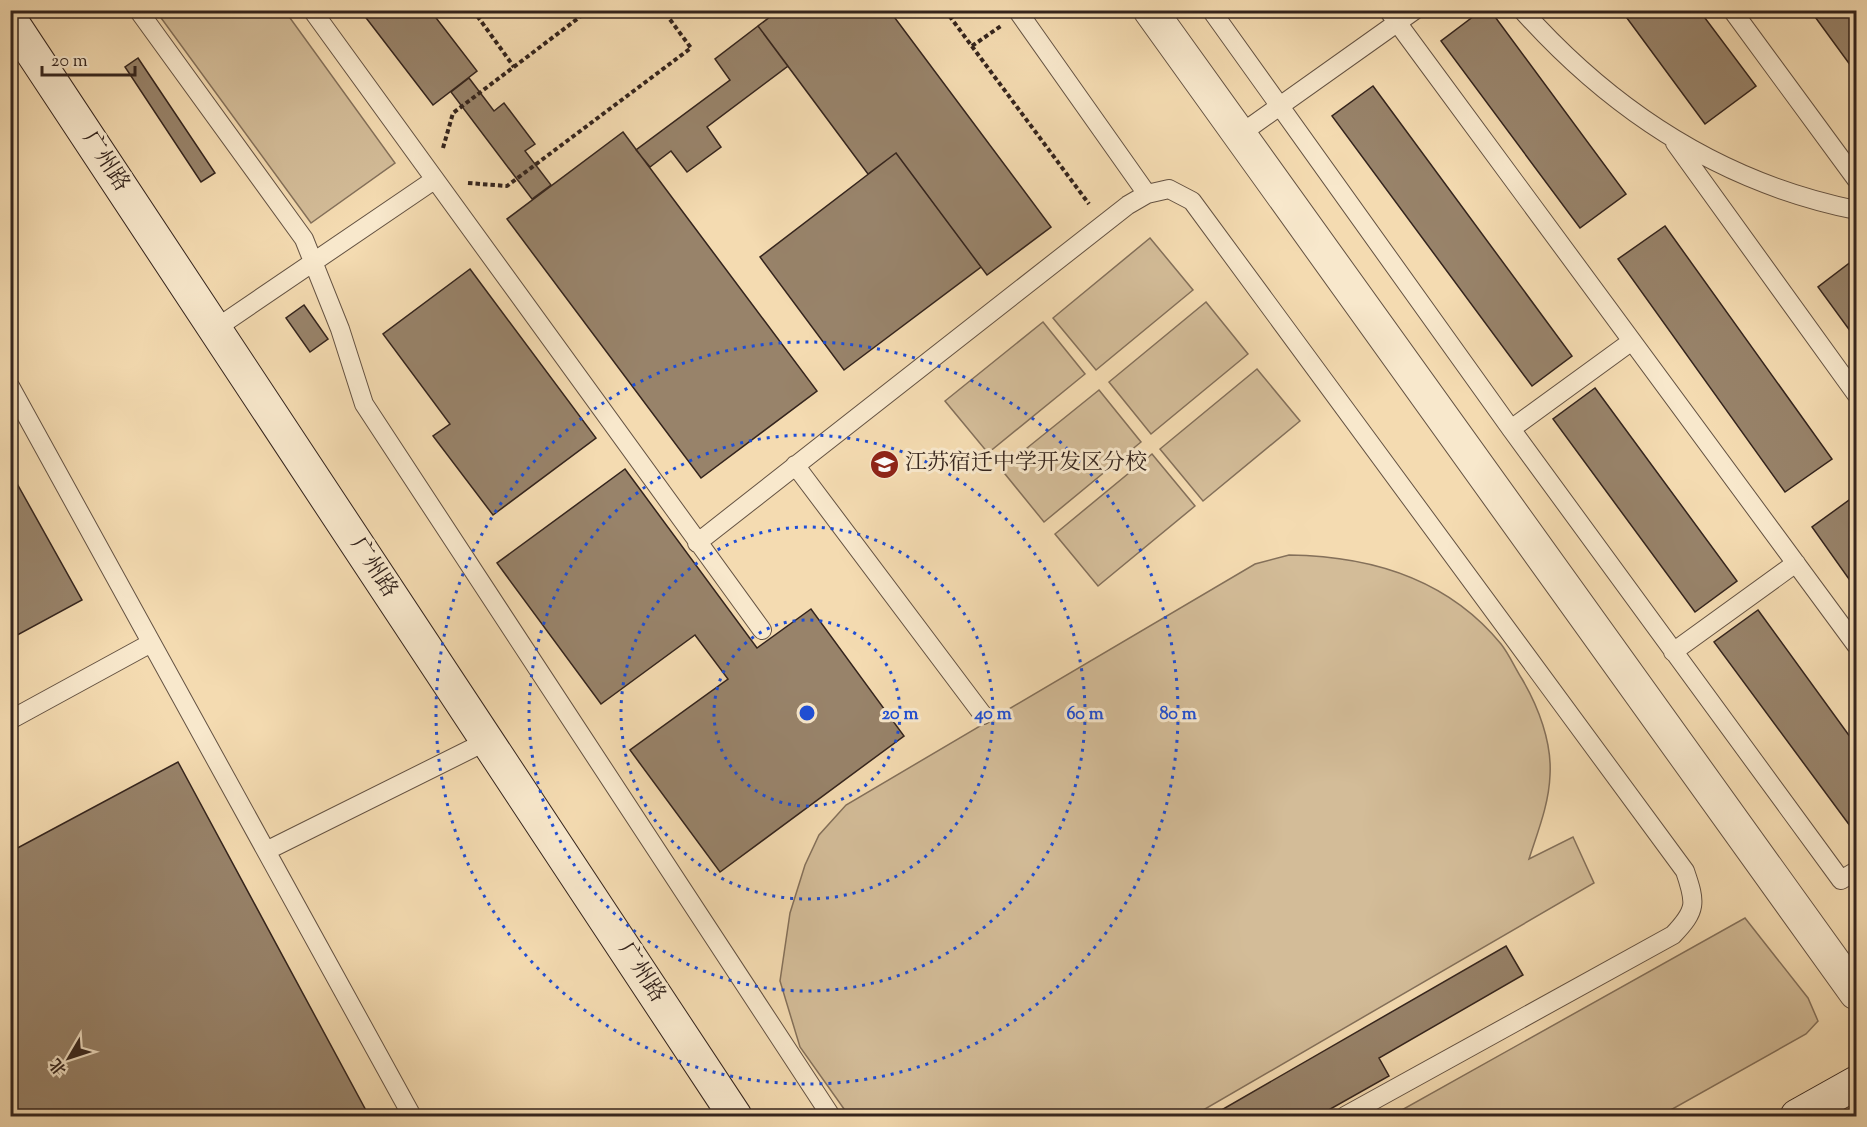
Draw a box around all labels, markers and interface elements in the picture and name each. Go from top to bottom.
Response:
scale bar [42,39,135,77]
text: 20 m [51,49,88,75]
street label: 广州路 [74,126,136,198]
school or university icon: 江苏宿迁中学开发区分校 [868,448,900,480]
place label: 江苏宿迁中学开发区分校 [905,448,1147,480]
street label: 广州路 [342,532,404,604]
text: 20 m [882,702,918,728]
text: 40 m [973,702,1012,728]
text: 60 m [1066,702,1104,728]
text: 80 m [1159,702,1197,728]
centre of rings [797,703,817,723]
street label: 广州路 [610,937,672,1009]
north arrow [39,1028,99,1088]
text: 北 [45,1052,73,1079]

